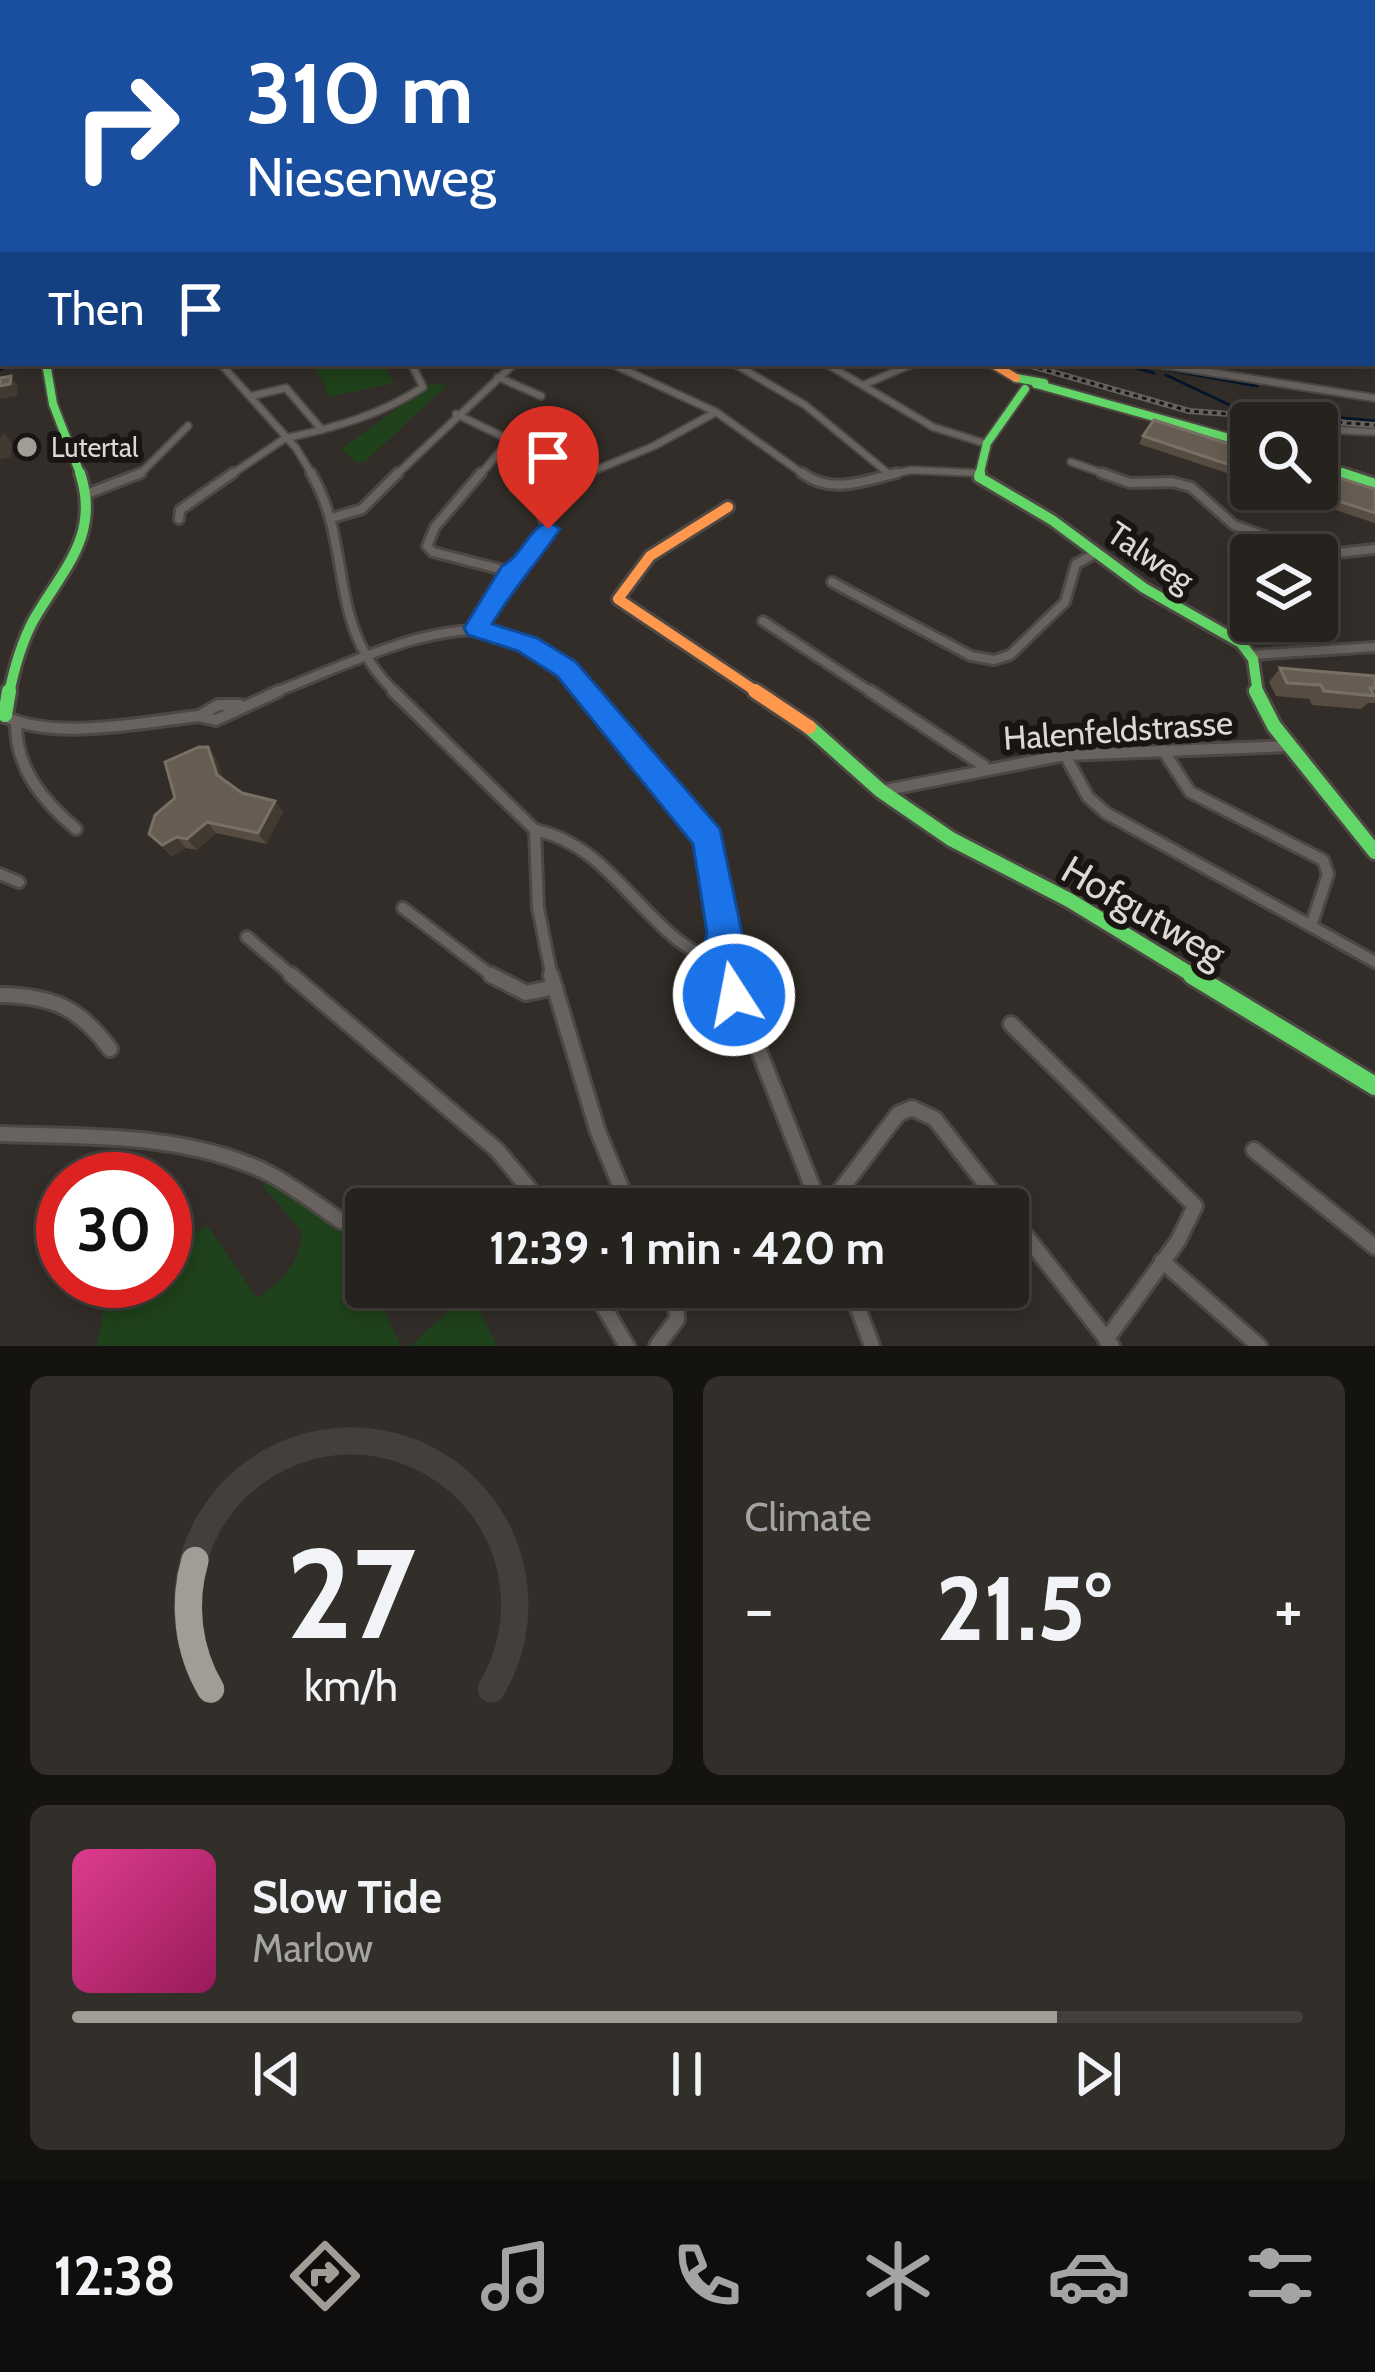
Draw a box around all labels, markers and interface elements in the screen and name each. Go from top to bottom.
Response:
text: 310 m [246,42,473,144]
icon: right [48,48,204,204]
text: Niesenweg [246,144,496,210]
icon: arrive [168,276,234,342]
text: Then [48,282,144,336]
map controls [1230,402,1338,642]
button: search [1230,402,1338,510]
pin [497,406,599,529]
icon: arrive [515,424,581,490]
place label: Lutertal [51,431,139,464]
marker: Lutertal [14,434,40,460]
street label: Talweg [1100,513,1202,600]
button: layers [1230,534,1338,642]
street label: Halenfeldstrasse [1002,702,1234,758]
street label: Hofgutweg [1053,845,1235,977]
position arrow [671,932,797,1058]
speed limit sign: 30 [36,1152,192,1308]
text: 12:39 · 1 min · 420 m [489,1221,885,1275]
text: Climate [745,1493,871,1541]
text: 27 [286,1518,416,1669]
text: 21.5° [936,1553,1111,1663]
text: − [745,1568,774,1649]
text: + [1274,1568,1303,1649]
text: km/h [304,1659,398,1711]
text: Slow Tide [252,1870,442,1924]
text: Marlow [252,1924,373,1972]
icon: previous [244,2041,310,2107]
icon: pause [654,2041,720,2107]
icon: next [1065,2041,1131,2107]
icon: directions [283,2234,367,2318]
icon: music [474,2234,558,2318]
icon: phone [665,2234,749,2318]
icon: climate [856,2234,940,2318]
icon: car [1047,2234,1131,2318]
icon: filters [1238,2234,1322,2318]
text: 12:38 [53,2243,176,2309]

